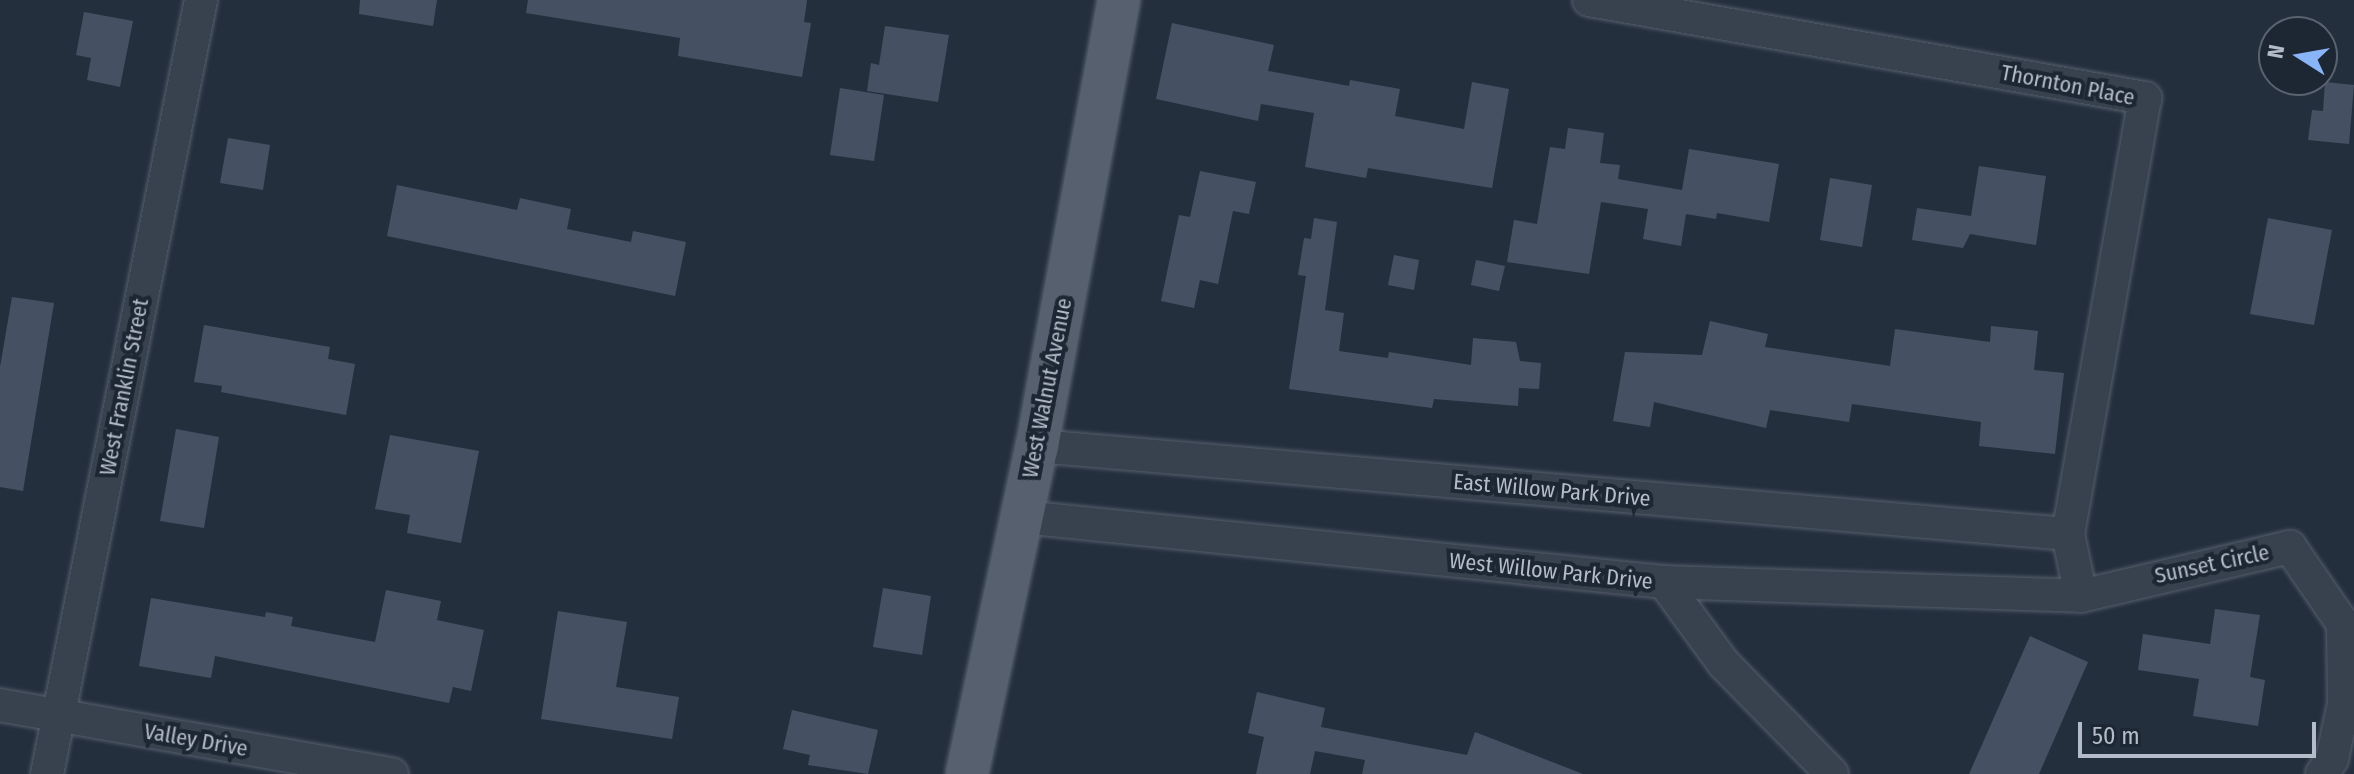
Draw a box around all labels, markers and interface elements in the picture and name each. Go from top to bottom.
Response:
north arrow [2258,16,2338,96]
text: N [2261,43,2290,61]
street label: Thornton Place [1999,59,2137,111]
street label: West Franklin Street [94,296,154,478]
street label: West Walnut Avenue [1017,296,1077,480]
street label: East Willow Park Drive [1452,468,1652,512]
street label: Sunset Circle [2152,539,2272,589]
street label: West Willow Park Drive [1448,547,1654,595]
scale bar [2082,706,2320,756]
street label: Valley Drive [142,718,250,762]
text: 50 m [2092,722,2140,750]

